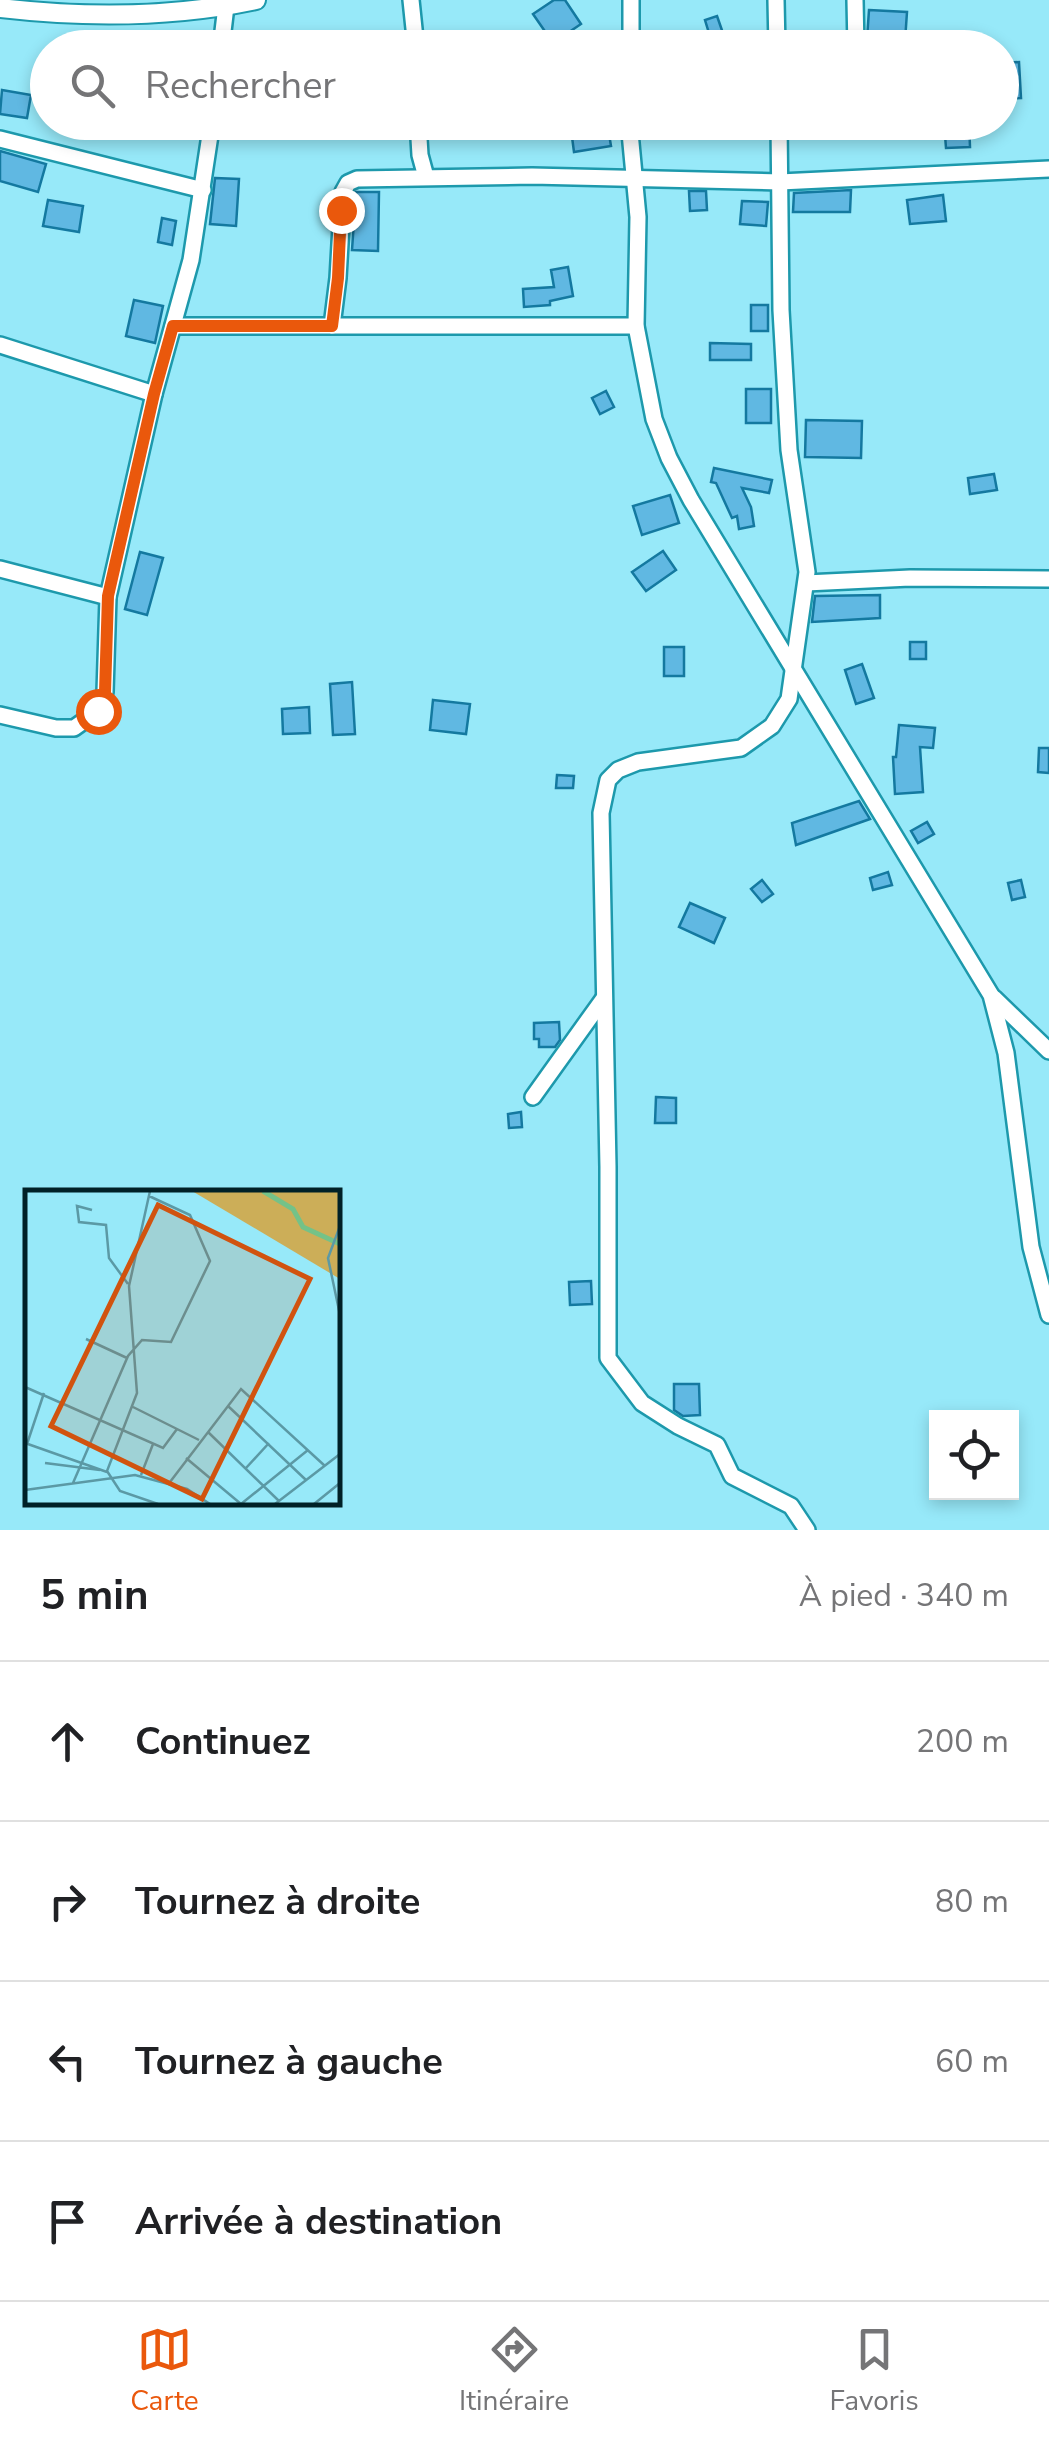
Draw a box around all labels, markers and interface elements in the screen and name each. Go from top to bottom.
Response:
search box [30,30,1019,140]
icon: search [65,58,120,113]
text: Rechercher [145,60,336,111]
route end [319,188,365,234]
route start [76,689,122,735]
inset map [25,1190,340,1505]
map controls [929,1410,1019,1500]
button: locate [929,1410,1019,1500]
text: 5 min [40,1567,149,1624]
text: À pied · 340 m [799,1574,1009,1617]
icon: ahead [40,1714,95,1769]
text: Continuez [135,1716,310,1767]
text: 200 m [916,1720,1009,1763]
icon: right [40,1874,95,1929]
text: Tournez à droite [135,1876,420,1927]
text: 80 m [935,1880,1009,1923]
icon: left [40,2034,95,2089]
text: Tournez à gauche [135,2036,443,2087]
text: 60 m [935,2040,1009,2083]
icon: arrive [40,2194,95,2249]
text: Arrivée à destination [135,2196,502,2247]
tab: Carte [130,2322,199,2420]
tab: Itinéraire [459,2322,569,2420]
tab: Favoris [830,2322,919,2420]

